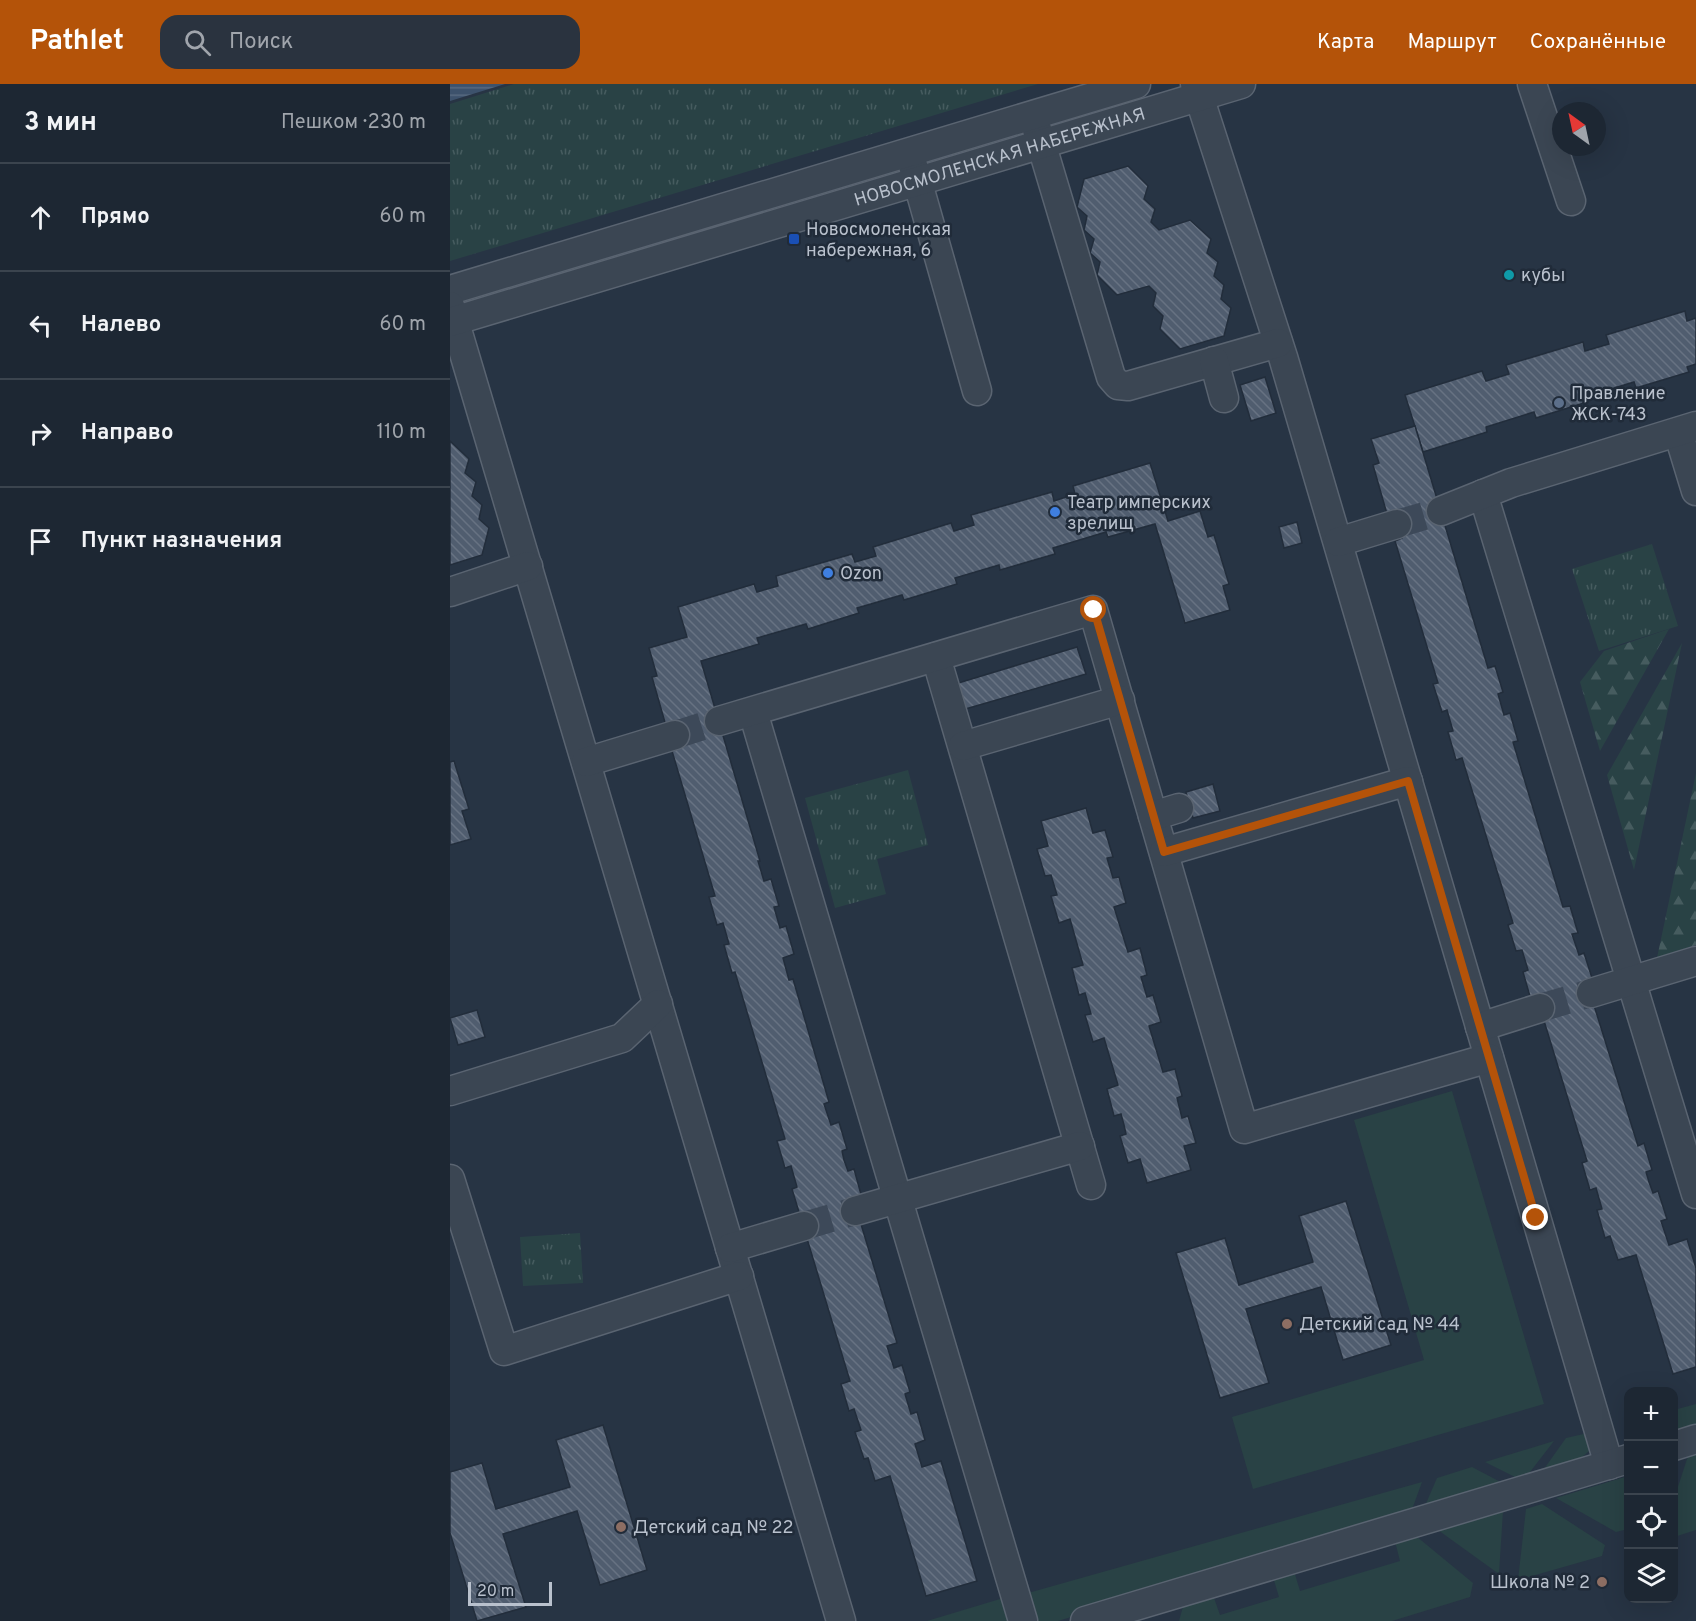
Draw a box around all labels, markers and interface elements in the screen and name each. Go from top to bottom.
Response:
search box [160,15,580,69]
text: Pathlet [30,24,124,60]
icon: search [181,26,214,59]
text: Поиск [229,29,293,56]
text: Карта [1317,29,1374,56]
text: Маршрут [1407,29,1497,56]
text: Сохранённые [1530,29,1666,56]
north arrow [1552,102,1606,156]
street label: НОВОСМОЛЕНСКАЯ НАБЕРЕЖНАЯ [852,103,1148,213]
text: 3 мин [24,107,97,140]
text: Пешком · 230 m [281,110,426,136]
icon: ahead [24,201,57,234]
text: Прямо [81,204,150,231]
text: 60 m [380,204,426,230]
place label: Новосмоленская набережная, 6 [806,219,951,263]
marker: Новосмоленская набережная, 6 [787,232,801,246]
place label: кубы [1521,265,1565,288]
marker: кубы [1502,268,1516,282]
icon: left [24,309,57,342]
text: Налево [81,312,161,339]
text: 60 m [380,312,426,338]
place label: Правление ЖСК-743 [1571,383,1665,427]
marker: Правление ЖСК-743 [1552,396,1566,410]
icon: right [24,417,57,450]
text: Направо [81,420,173,447]
text: 110 m [377,420,426,446]
place label: Театр имперских зрелищ [1067,492,1211,536]
marker: Театр имперских зрелищ [1048,505,1062,519]
icon: arrive [24,525,57,558]
text: Пункт назначения [81,528,282,555]
place label: Ozon [840,563,882,586]
marker: Ozon [821,566,835,580]
route start [1080,596,1106,622]
route end [1522,1204,1548,1230]
place label: Детский сад № 44 [1299,1314,1460,1337]
marker: Детский сад № 44 [1280,1317,1294,1331]
map controls [1624,1387,1678,1603]
button: + [1624,1387,1678,1441]
button: − [1624,1441,1678,1495]
button: locate [1624,1495,1678,1549]
place label: Детский сад № 22 [633,1517,794,1540]
marker: Детский сад № 22 [614,1520,628,1534]
button: layers [1624,1549,1678,1603]
place label: Школа № 2 [1490,1572,1590,1595]
marker: Школа № 2 [1595,1575,1609,1589]
scale bar [468,1579,552,1606]
text: 20 m [477,1582,514,1602]

